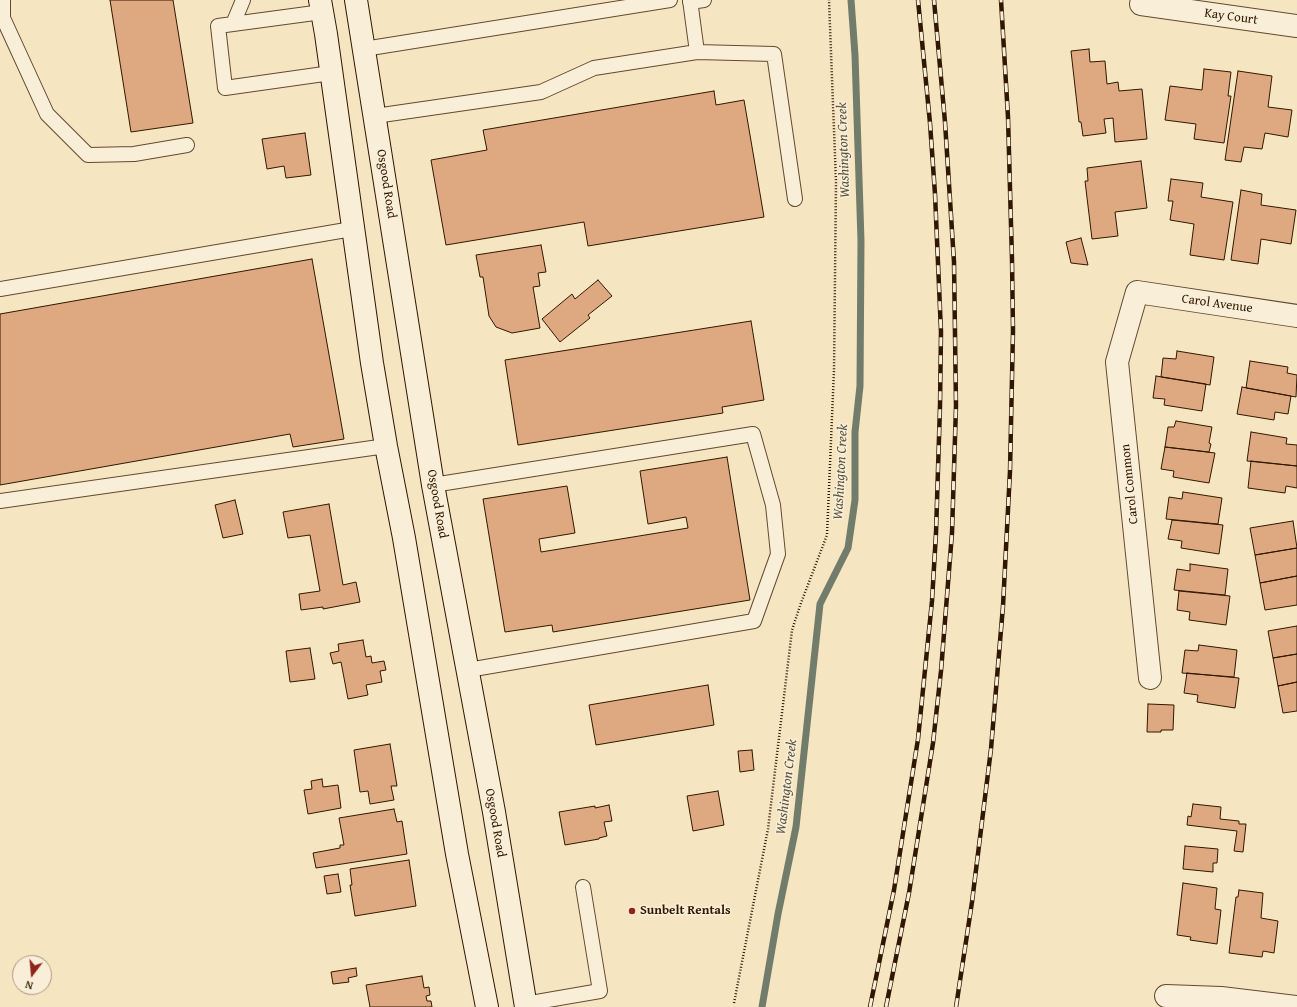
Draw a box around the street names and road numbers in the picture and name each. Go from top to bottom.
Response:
street label: Kay Court [1203,6,1259,28]
street label: Osgood Road [373,148,399,220]
street label: Carol Avenue [1181,291,1253,317]
street label: Carol Common [1118,443,1142,525]
street label: Osgood Road [423,468,451,540]
street label: Osgood Road [481,787,509,859]

